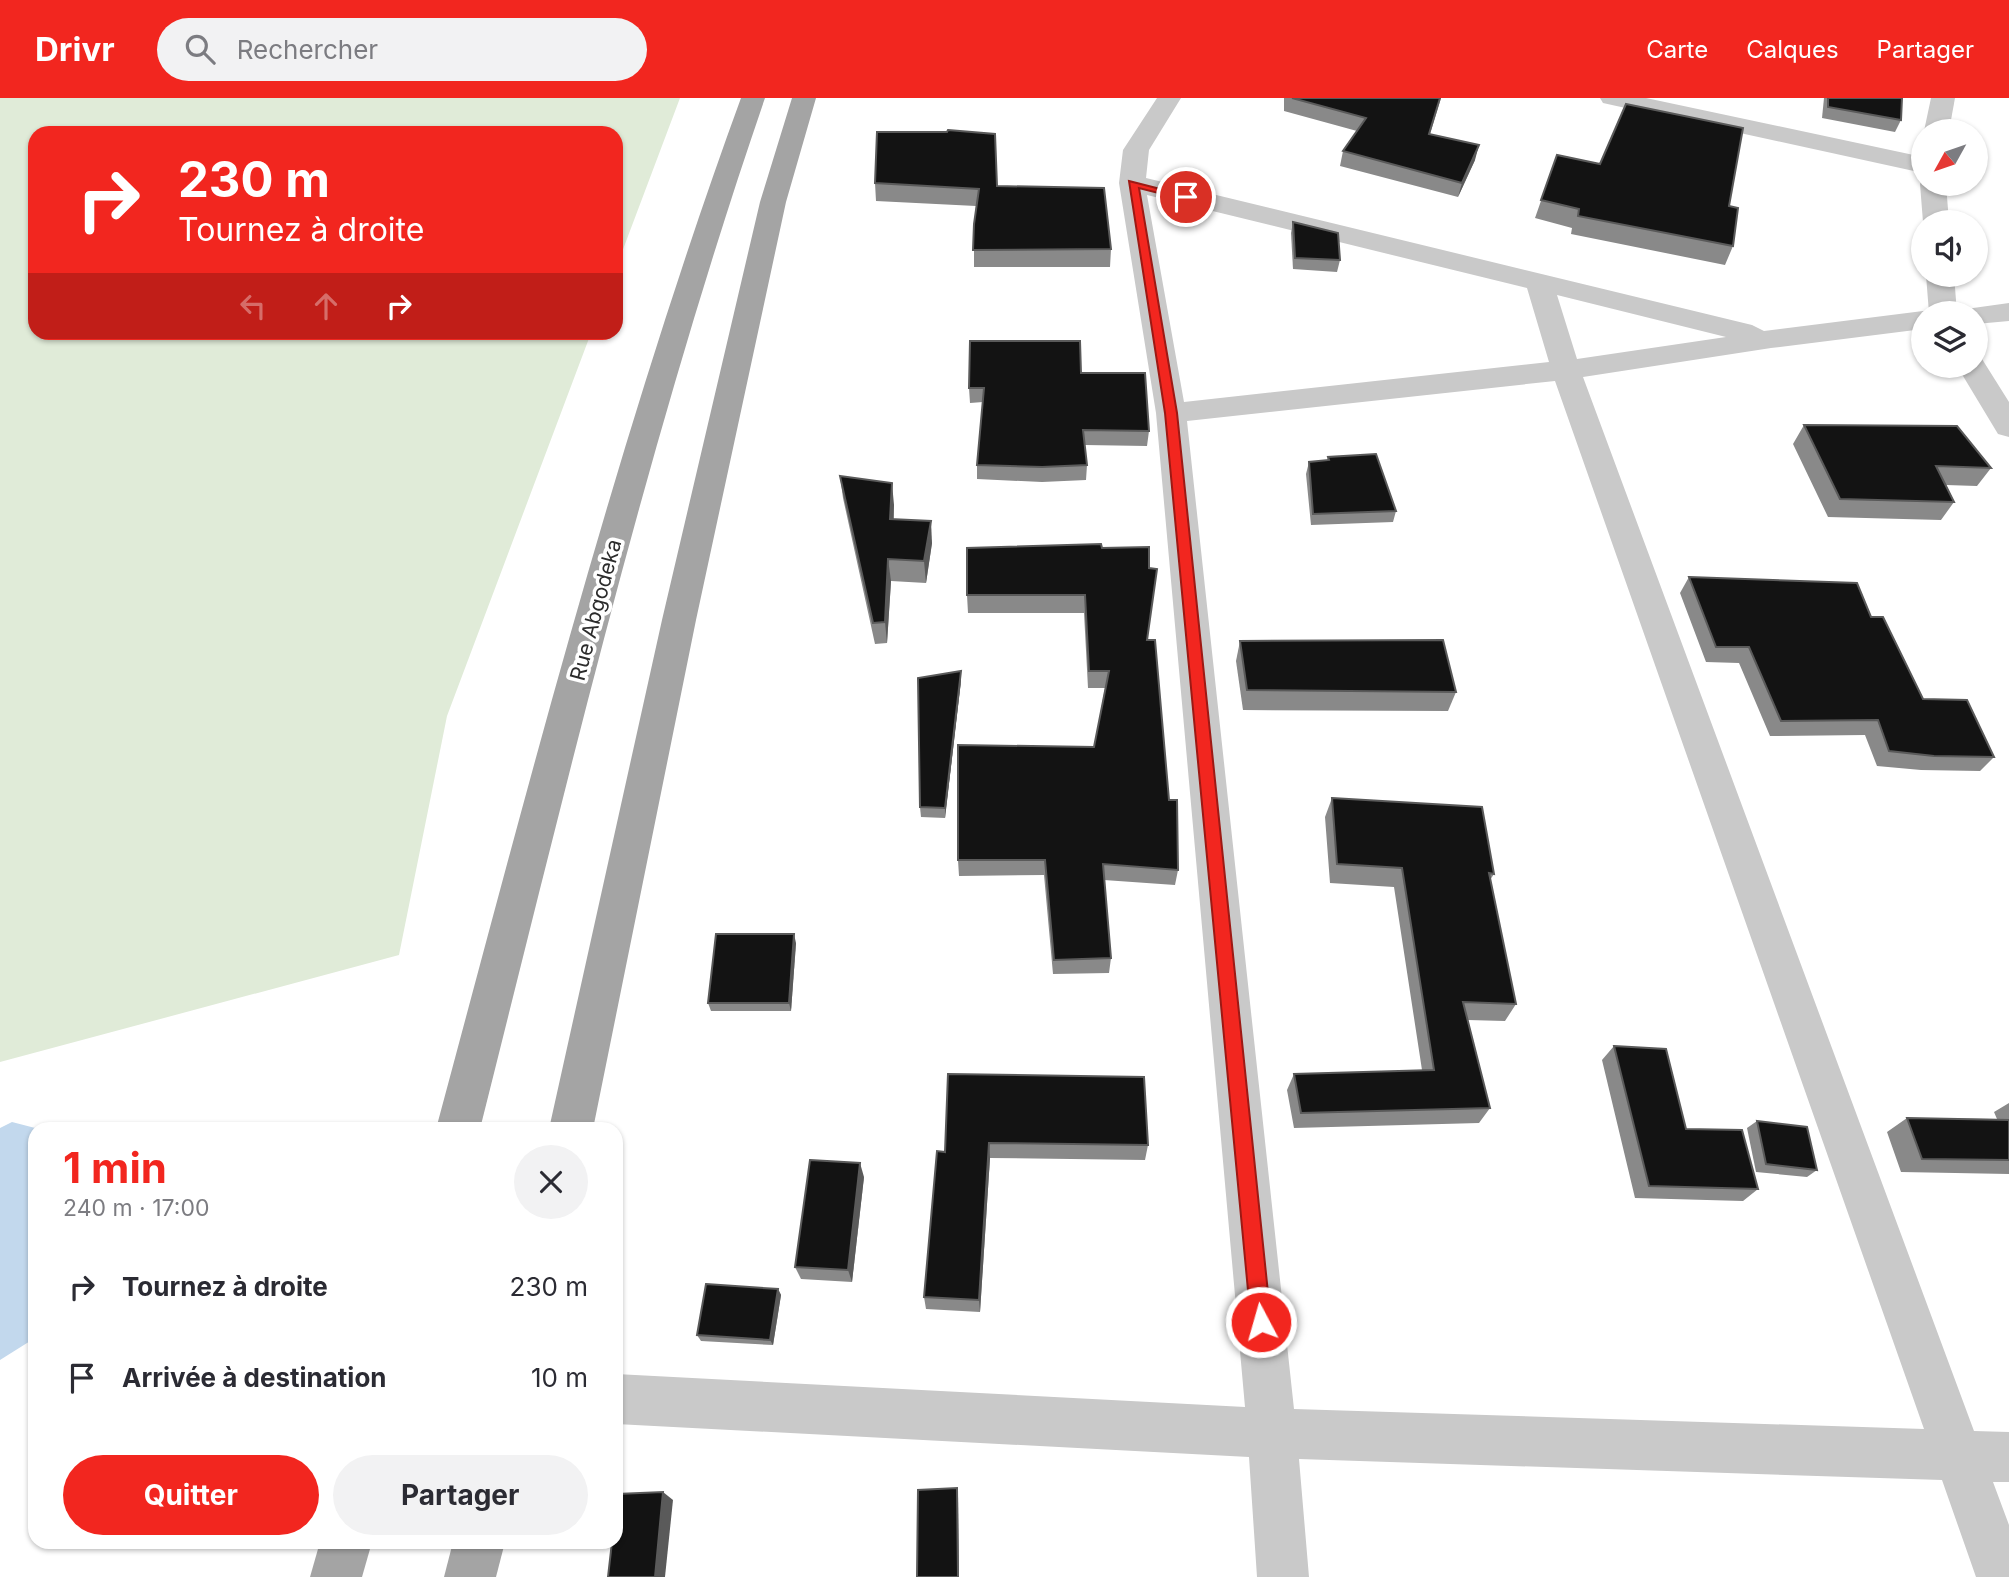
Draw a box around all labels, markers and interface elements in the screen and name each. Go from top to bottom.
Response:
search box [157,18,647,81]
text: Drivr [35,29,115,69]
icon: search [181,30,219,68]
text: Rechercher [237,34,378,65]
text: Carte [1646,35,1708,64]
text: Calques [1746,35,1839,64]
text: Partager [1877,35,1974,64]
north arrow [1911,119,1988,196]
map controls [1911,119,1988,378]
text: 230 m [178,150,330,209]
icon: right [63,154,154,245]
pin [1156,167,1216,227]
icon: arrive [1167,178,1205,216]
text: Tournez à droite [178,210,424,249]
button: sound [1911,210,1988,287]
icon: left [234,287,272,325]
icon: ahead [307,287,345,325]
icon: right [380,287,418,325]
button: layers [1911,301,1988,378]
street label: Rue Abgodeka [565,536,626,683]
text: 1 min [63,1142,167,1193]
button: close [514,1145,588,1219]
text: 240 m · 17:00 [63,1194,209,1222]
icon: right [63,1268,101,1306]
text: Tournez à droite [122,1271,328,1302]
text: 230 m [510,1271,588,1302]
position arrow [1224,1285,1298,1359]
icon: arrive [63,1359,101,1397]
text: Arrivée à destination [122,1362,387,1393]
text: 10 m [531,1362,588,1393]
button: Quitter [63,1455,319,1535]
button: Partager [333,1455,588,1535]

